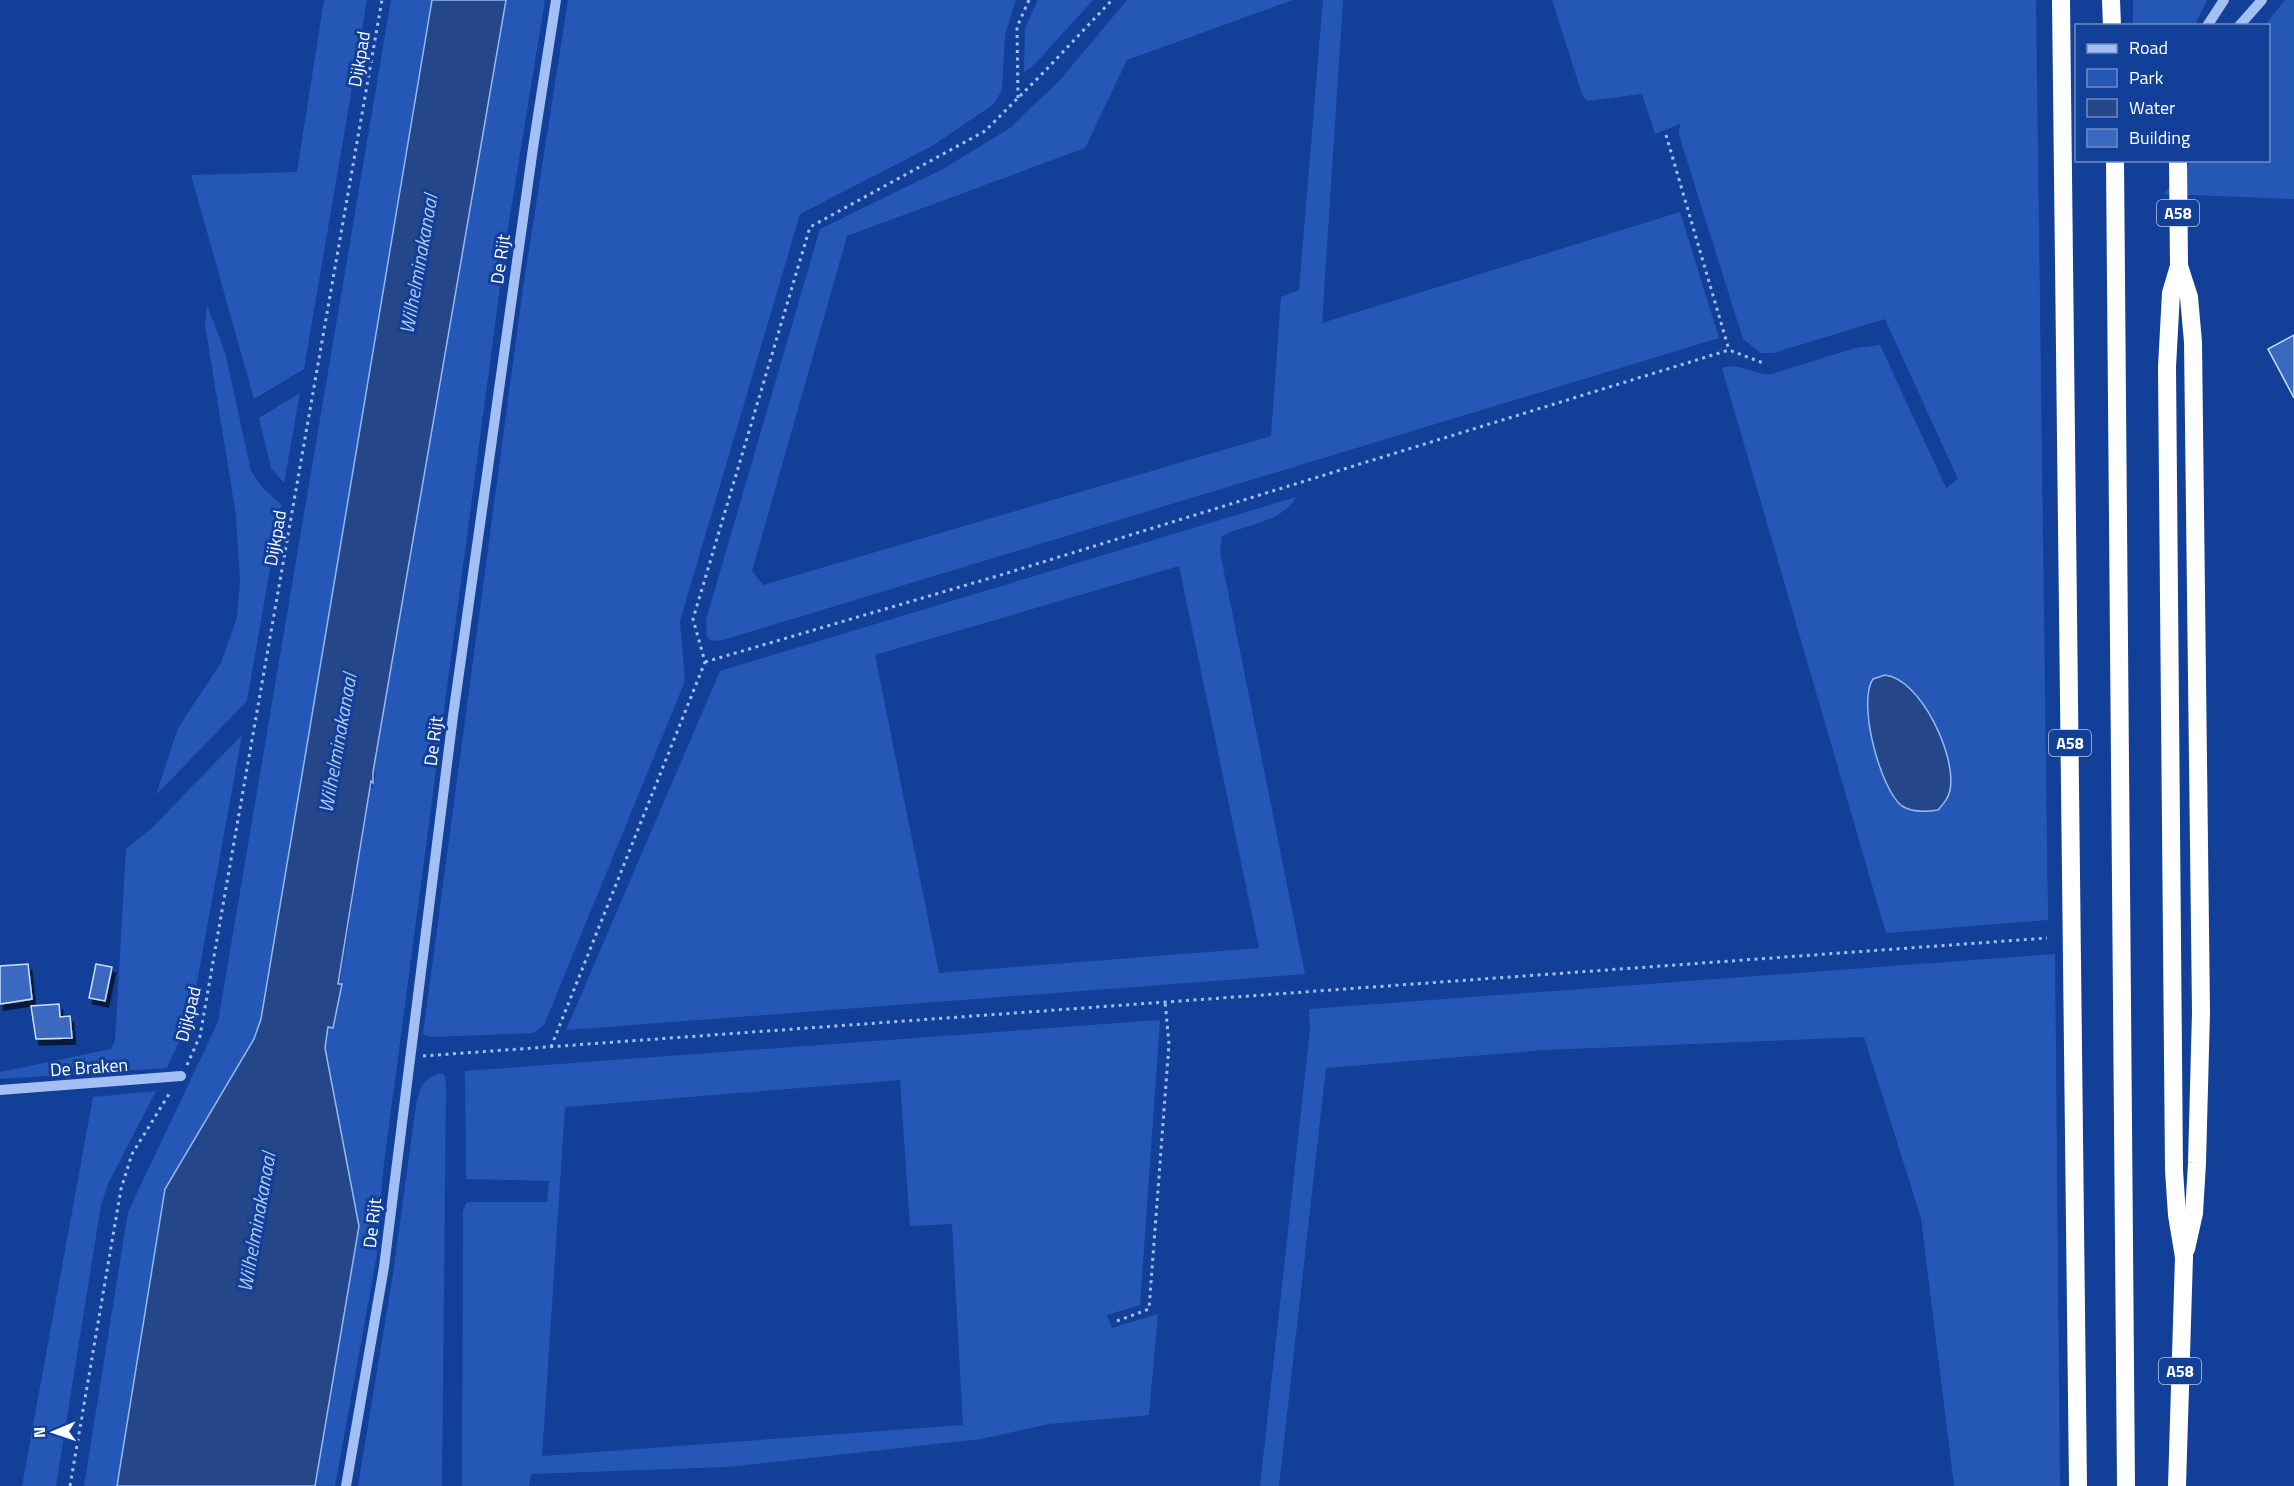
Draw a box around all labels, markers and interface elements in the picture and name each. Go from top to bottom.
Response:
legend [2075,24,2270,162]
street label: Dijkpad [341,29,377,89]
text: Road [2129,34,2168,61]
text: Park [2129,64,2164,91]
text: Water [2129,94,2175,121]
text: Building [2129,124,2190,151]
water label: Wilhelminakanaal [390,189,446,336]
road number: A58 [2157,200,2199,226]
street label: De Rijt [483,232,517,286]
street label: Dijkpad [257,508,293,568]
water label: Wilhelminakanaal [309,668,365,815]
street label: De Rijt [417,714,450,767]
road number: A58 [2049,730,2091,756]
street label: Dijkpad [168,983,208,1045]
street label: De Braken [49,1051,129,1083]
water label: Wilhelminakanaal [228,1147,284,1294]
street label: De Rijt [356,1196,388,1249]
road number: A58 [2159,1358,2201,1384]
north arrow [24,1402,84,1462]
text: N [27,1427,51,1438]

